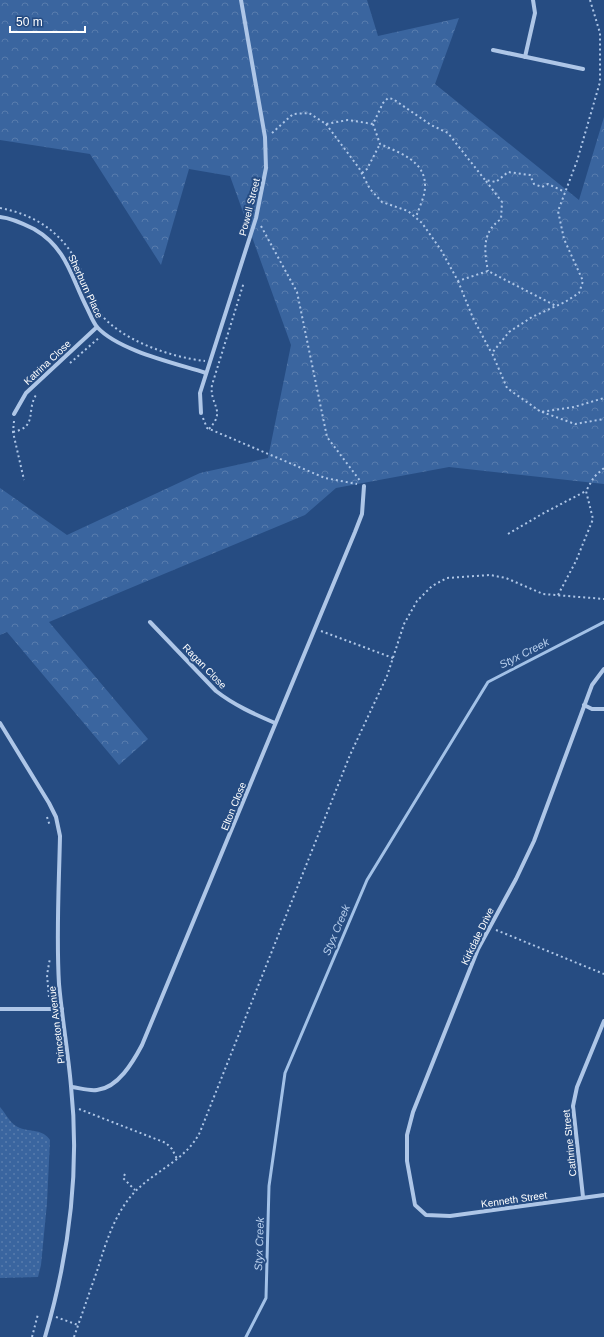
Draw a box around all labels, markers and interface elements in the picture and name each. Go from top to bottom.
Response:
scale bar [10,8,85,34]
text: 50 m [16,15,43,29]
street label: Powell Street [237,177,262,237]
street label: Sherburn Place [66,253,105,320]
street label: Katrina Close [22,338,73,387]
water label: Styx Creek [497,635,551,671]
street label: Ragan Close [181,642,229,691]
street label: Elton Close [219,780,248,832]
water label: Styx Creek [320,902,352,957]
street label: Kirkdale Drive [459,905,496,967]
street label: Princeton Avenue [46,985,67,1064]
street label: Cathrine Street [560,1109,578,1177]
street label: Kenneth Street [480,1189,548,1210]
water label: Styx Creek [252,1216,266,1271]

